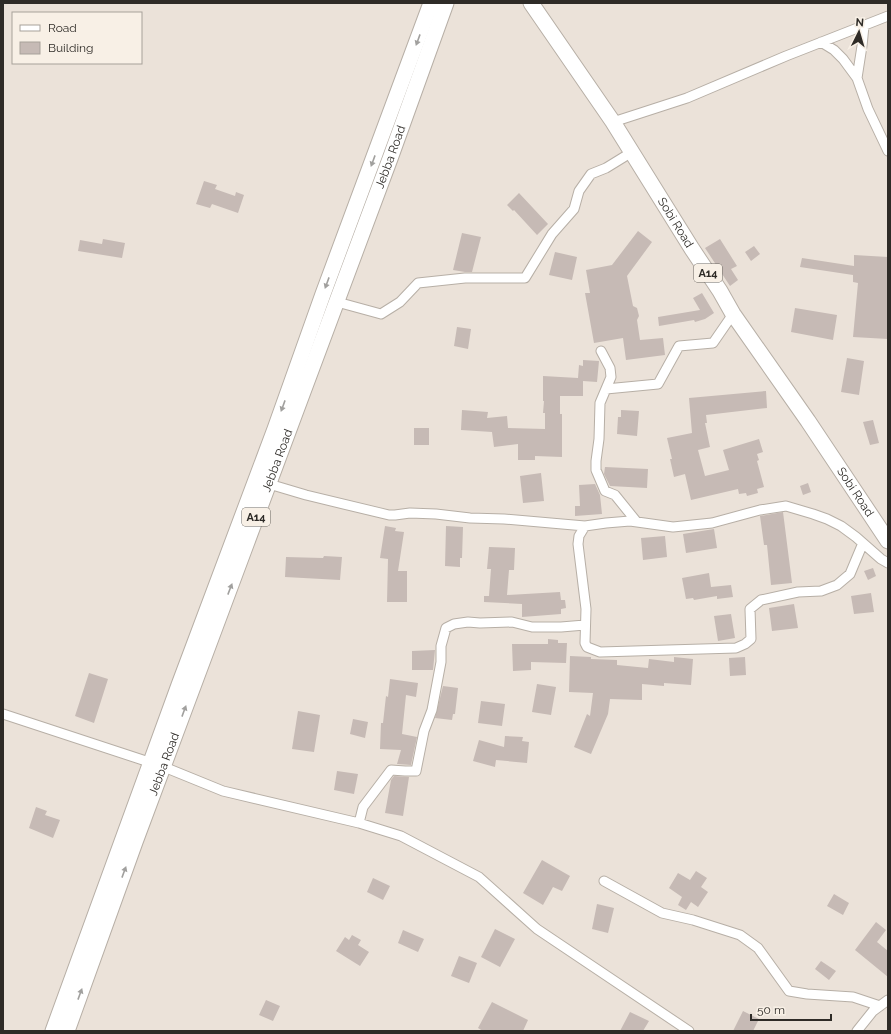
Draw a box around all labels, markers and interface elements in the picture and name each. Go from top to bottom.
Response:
legend [12,12,142,64]
north arrow [839,12,879,52]
text: N [855,16,865,29]
text: Road [48,21,77,35]
one-way arrow [414,34,420,46]
text: Building [48,41,94,55]
street label: Jebba Road [373,124,408,190]
one-way arrow [369,156,375,168]
street label: Sobi Road [655,195,696,250]
road number: A14 [694,264,722,282]
one-way arrow [324,278,330,290]
one-way arrow [280,400,286,412]
street label: Jebba Road [259,427,295,494]
street label: Sobi Road [834,465,877,519]
road number: A14 [242,508,270,526]
one-way arrow [228,583,234,595]
one-way arrow [182,704,188,716]
street label: Jebba Road [146,731,182,797]
one-way arrow [122,866,128,878]
one-way arrow [78,988,84,1000]
scale bar [751,996,831,1022]
text: 50 m [757,1003,785,1017]

